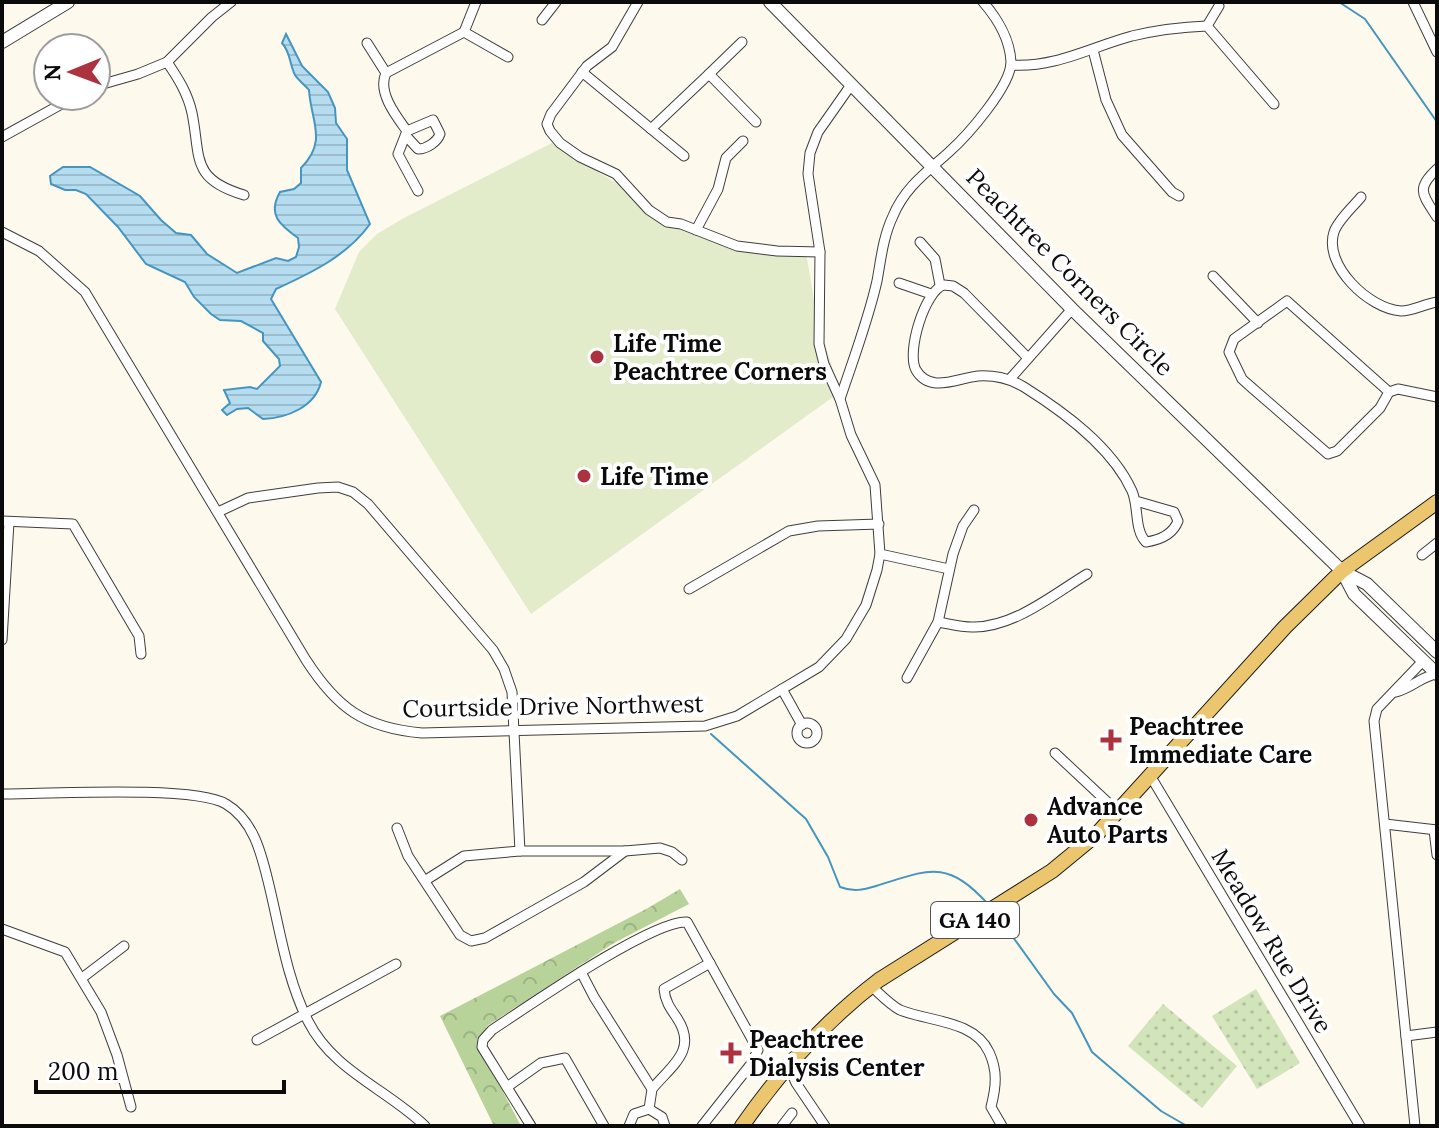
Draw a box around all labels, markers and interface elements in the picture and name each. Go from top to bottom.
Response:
north arrow [32,32,112,112]
text: N [38,64,66,81]
street label: Peachtree Corners Circle [960,162,1180,382]
place label: Life Time Peachtree Corners [613,328,827,387]
marker: Life Time Peachtree Corners [588,348,606,366]
place label: Life Time [600,461,709,492]
marker: Life Time [575,467,593,485]
street label: Courtside Drive Northwest [402,688,705,724]
place label: Peachtree Immediate Care [1129,711,1312,770]
marker: Peachtree Immediate Care [1100,729,1122,751]
place label: Advance Auto Parts [1047,791,1168,850]
marker: Advance Auto Parts [1022,811,1040,829]
street label: Meadow Rue Drive [1205,843,1339,1039]
road number: GA 140 [931,902,1019,938]
place label: Peachtree Dialysis Center [749,1024,925,1083]
marker: Peachtree Dialysis Center [720,1042,742,1064]
scale bar [36,1044,284,1094]
text: 200 m [48,1056,118,1087]

